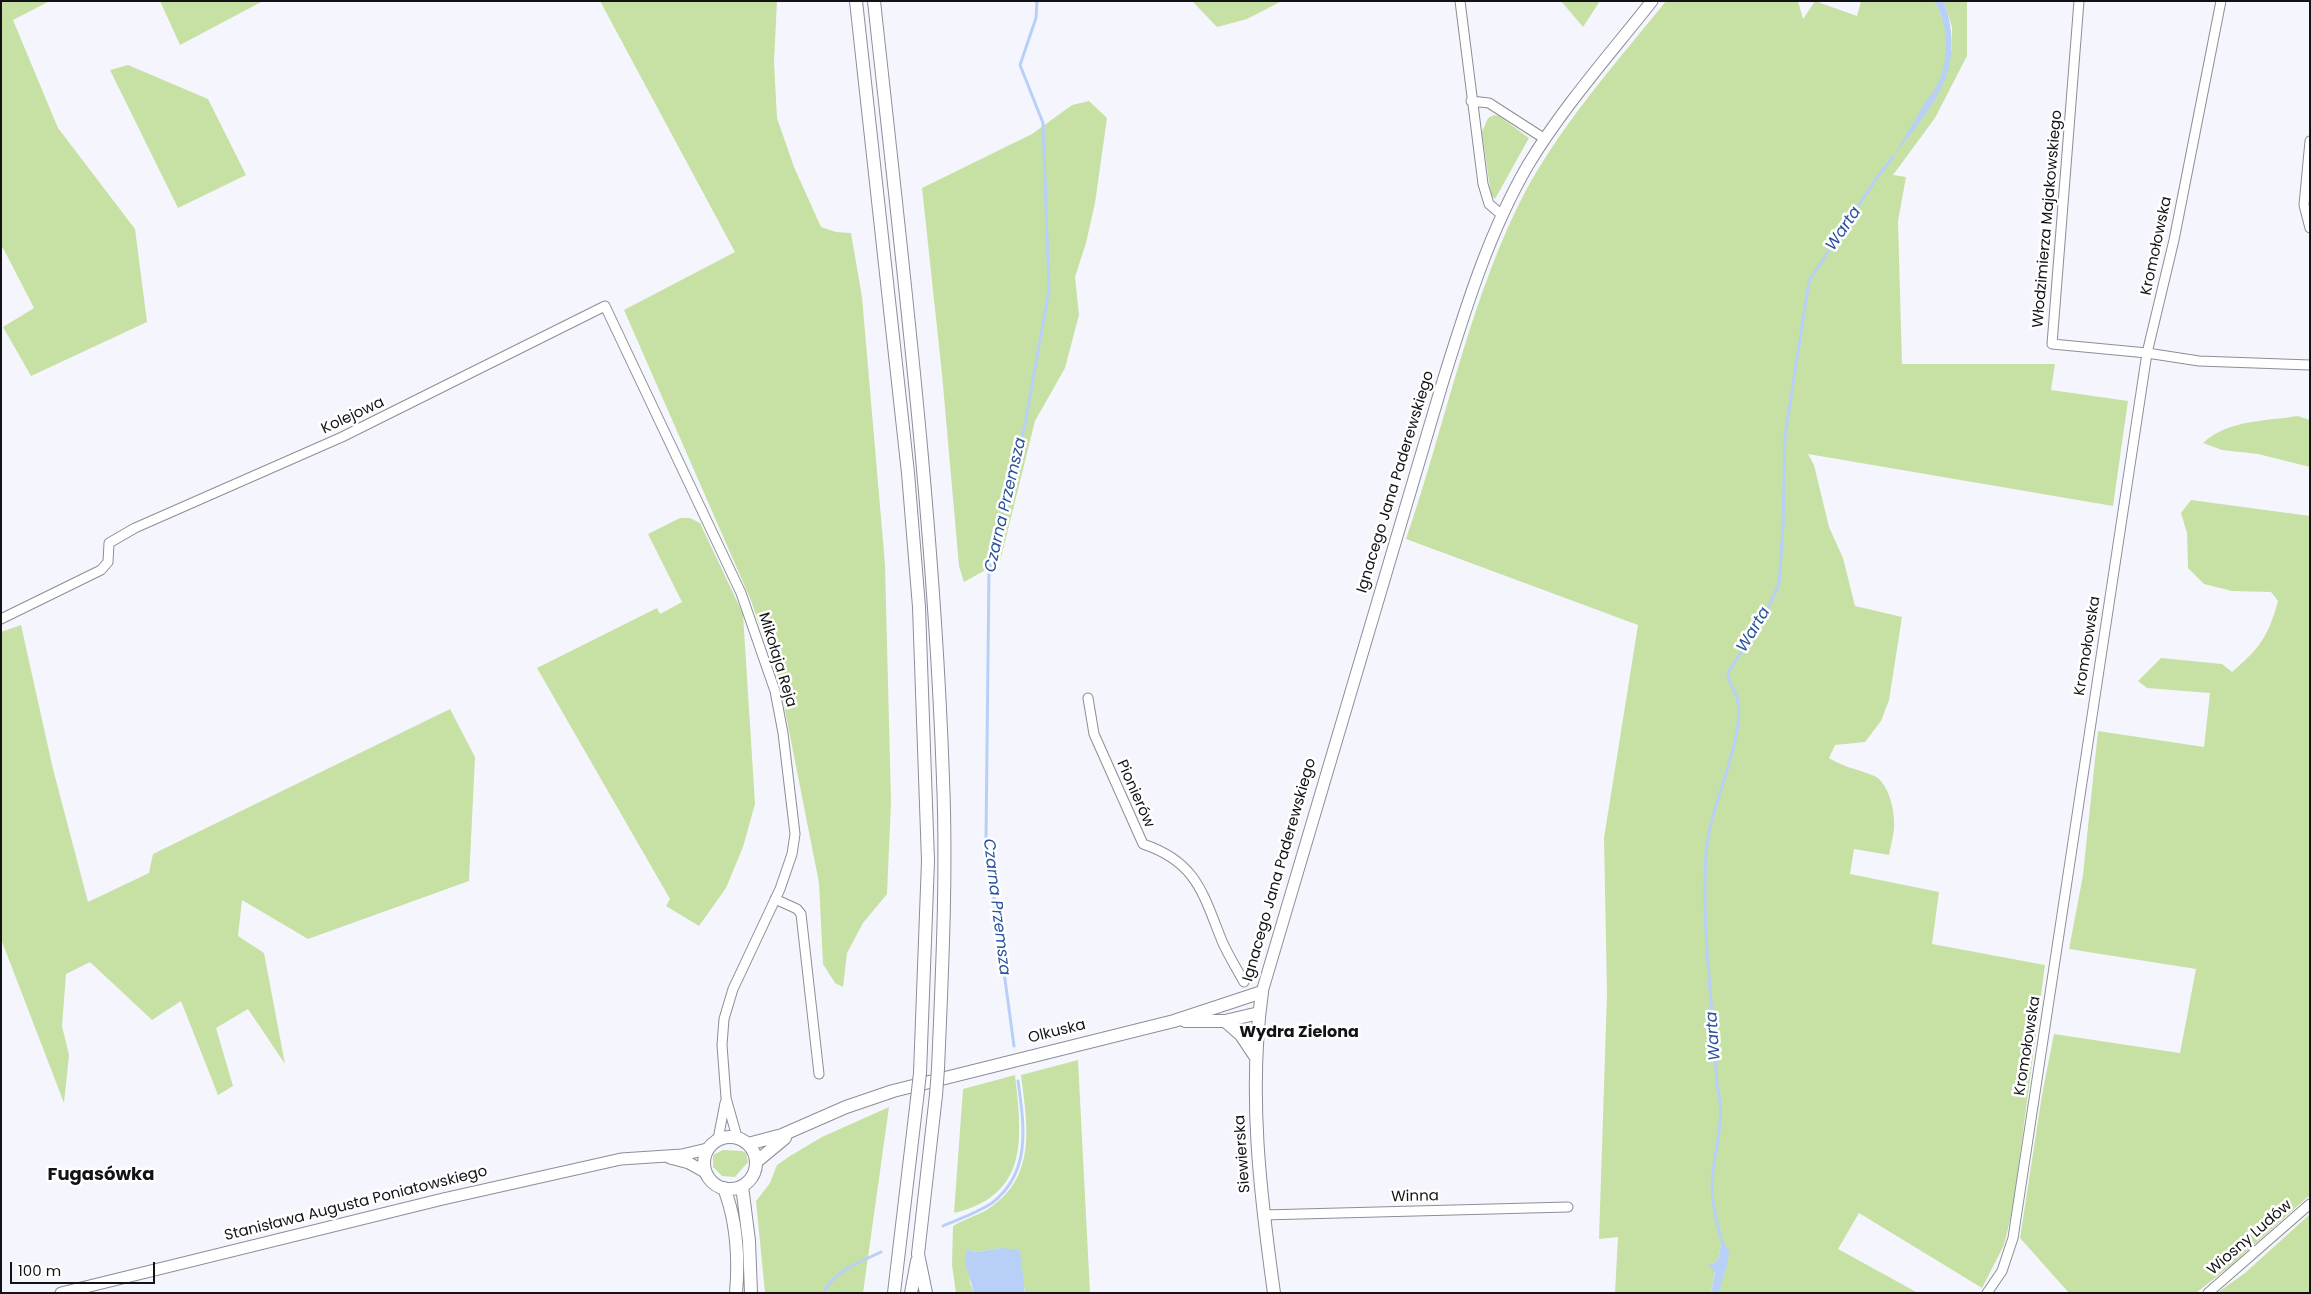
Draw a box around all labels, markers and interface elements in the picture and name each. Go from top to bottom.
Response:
street label: Włodzimierza Majakowskiego [2030,109,2066,329]
street label: Kromołowska [2138,195,2176,297]
water label: Warta [1822,203,1866,255]
street label: Ignacego Jana Paderewskiego [1354,369,1438,595]
street label: Kolejowa [319,394,387,438]
water label: Czarna Przemsza [981,436,1031,574]
street label: Kromołowska [2071,595,2105,697]
water label: Warta [1733,604,1775,656]
street label: Mikołaja Reja [754,611,800,709]
street label: Ignacego Jana Paderewskiego [1239,756,1321,984]
street label: Pionierów [1112,757,1158,831]
water label: Czarna Przemsza [978,838,1014,976]
street label: Kromołowska [2011,995,2045,1097]
water label: Warta [1703,1011,1725,1061]
street label: Olkuska [1026,1016,1088,1048]
district label: Wydra Zielona [1239,1023,1359,1043]
street label: Siewierska [1231,1114,1255,1194]
street label: Stanisława Augusta Poniatowskiego [223,1163,489,1245]
district label: Fugasówka [48,1164,154,1186]
street label: Winna [1391,1188,1439,1206]
street label: Wiosny Ludów [2204,1196,2296,1280]
scale bar [12,1252,158,1284]
text: 100 m [18,1260,61,1281]

